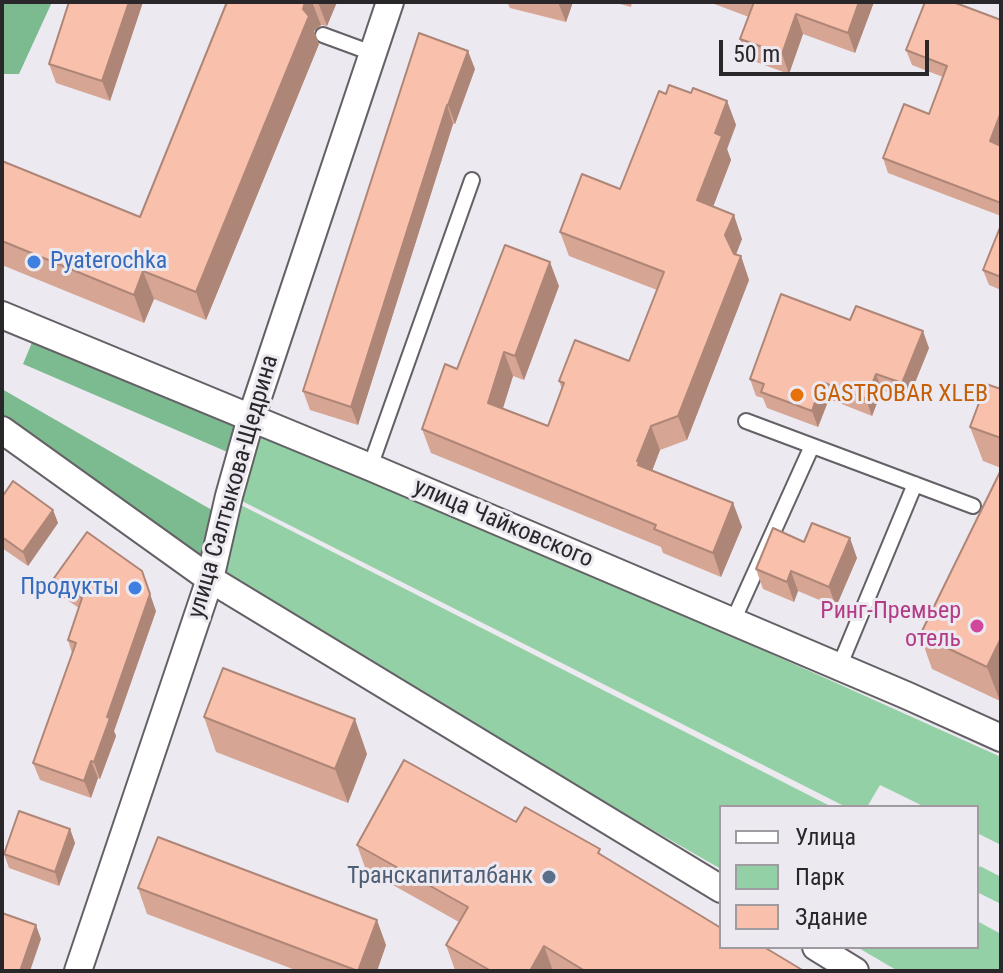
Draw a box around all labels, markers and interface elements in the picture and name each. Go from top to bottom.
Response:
scale bar [723,24,933,74]
text: 50 m [733,40,780,68]
place label: Pyaterochka [50,248,167,276]
marker: Pyaterochka [25,253,43,271]
street label: улица Салтыкова-Щедрина [183,352,285,622]
place label: GASTROBAR XLEB [813,381,988,409]
marker: GASTROBAR XLEB [788,386,806,404]
street label: улица Чайковского [409,473,597,575]
place label: Продукты [20,574,119,602]
marker: Продукты [126,579,144,597]
place label: Ринг-Премьер отель [820,598,961,654]
marker: Ринг-Премьер отель [968,617,986,635]
legend [719,805,979,949]
text: Улица [795,823,856,851]
place label: Транскапиталбанк [347,863,533,891]
text: Парк [795,863,845,891]
marker: Транскапиталбанк [540,868,558,886]
text: Здание [795,903,867,931]

